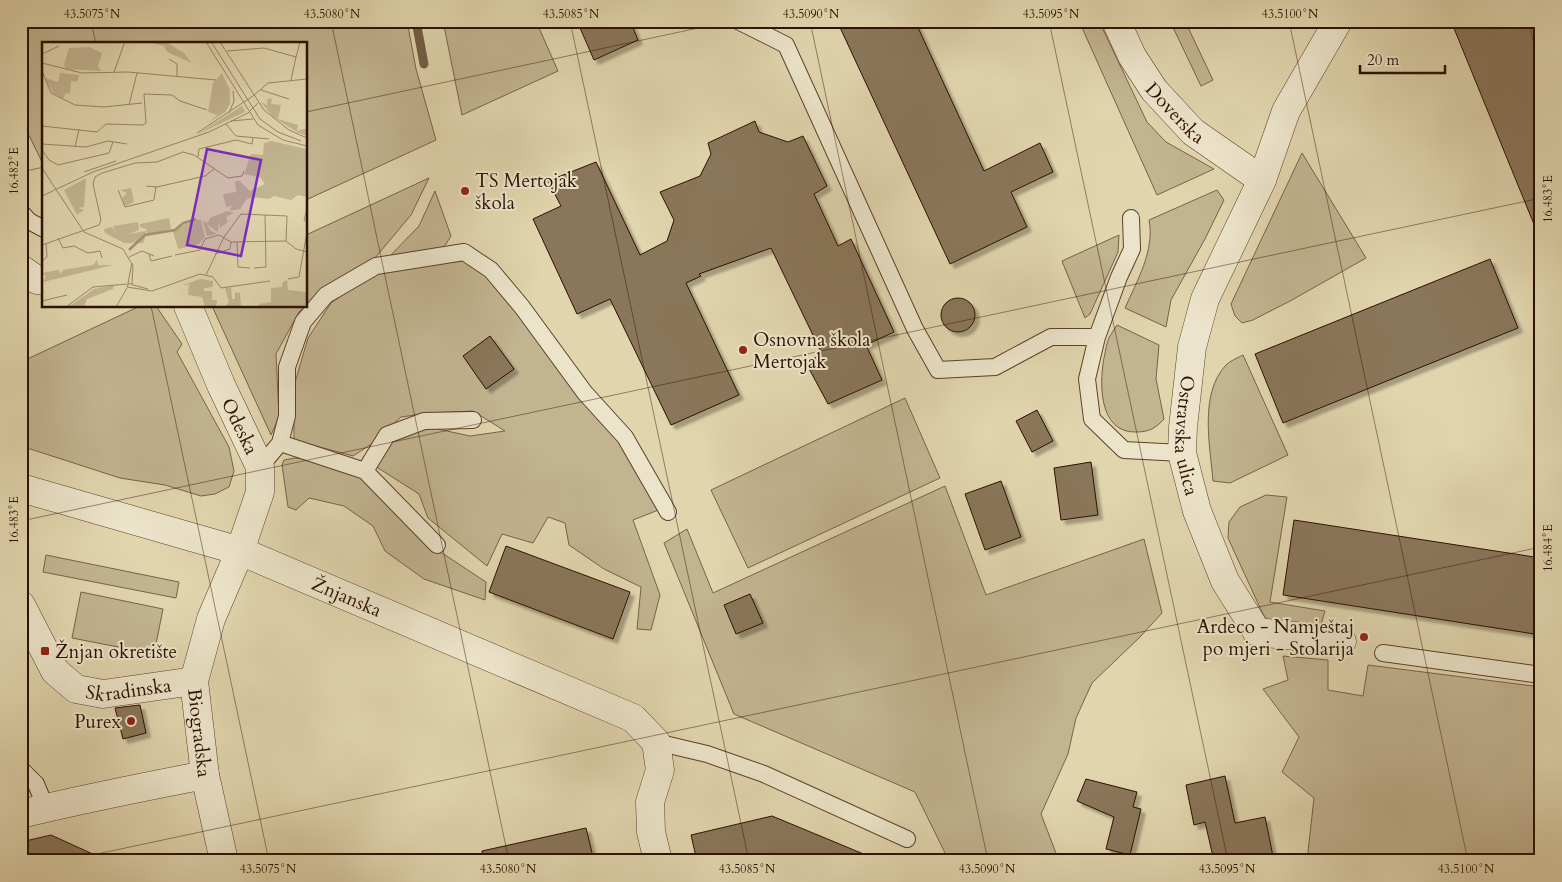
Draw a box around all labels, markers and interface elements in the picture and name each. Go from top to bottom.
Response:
text: 43.5075°N [64,6,121,22]
text: 43.5080°N [304,6,361,22]
text: 43.5085°N [543,6,600,22]
text: 43.5090°N [783,6,840,22]
text: 43.5095°N [1023,6,1080,22]
text: 43.5100°N [1262,6,1319,22]
inset map [42,42,308,308]
scale bar [1360,42,1444,74]
text: 20 m [1367,50,1399,70]
street label: Doverska [1139,77,1209,150]
text: 16.482°E [6,147,22,195]
place label: TS Mertojak škola [475,168,578,216]
text: 16.483°E [1540,175,1556,223]
marker: TS Mertojak škola [459,185,471,197]
place label: Osnovna škola Mertojak [753,327,870,375]
marker: Osnovna škola Mertojak [737,344,749,356]
street label: Ostravska ulica [1168,374,1204,498]
street label: Odeska [215,394,264,459]
text: 16.483°E [6,496,22,544]
text: 16.484°E [1540,524,1556,572]
street label: Žnjanska [308,571,385,624]
place label: Ardeco - Namještaj po mjeri - Stolarija [1197,614,1354,662]
marker: Ardeco - Namještaj po mjeri - Stolarija [1358,631,1370,643]
place label: Žnjan okretište [55,639,177,665]
marker: Žnjan okretište [39,645,51,657]
street label: Skradinska [83,672,173,708]
street label: Biogradska [181,687,217,779]
place label: Purex [74,709,122,735]
marker: Purex [125,715,137,727]
text: 43.5075°N [240,861,297,877]
text: 43.5080°N [480,861,537,877]
text: 43.5085°N [719,861,776,877]
text: 43.5090°N [959,861,1016,877]
text: 43.5095°N [1199,861,1256,877]
text: 43.5100°N [1438,861,1495,877]

